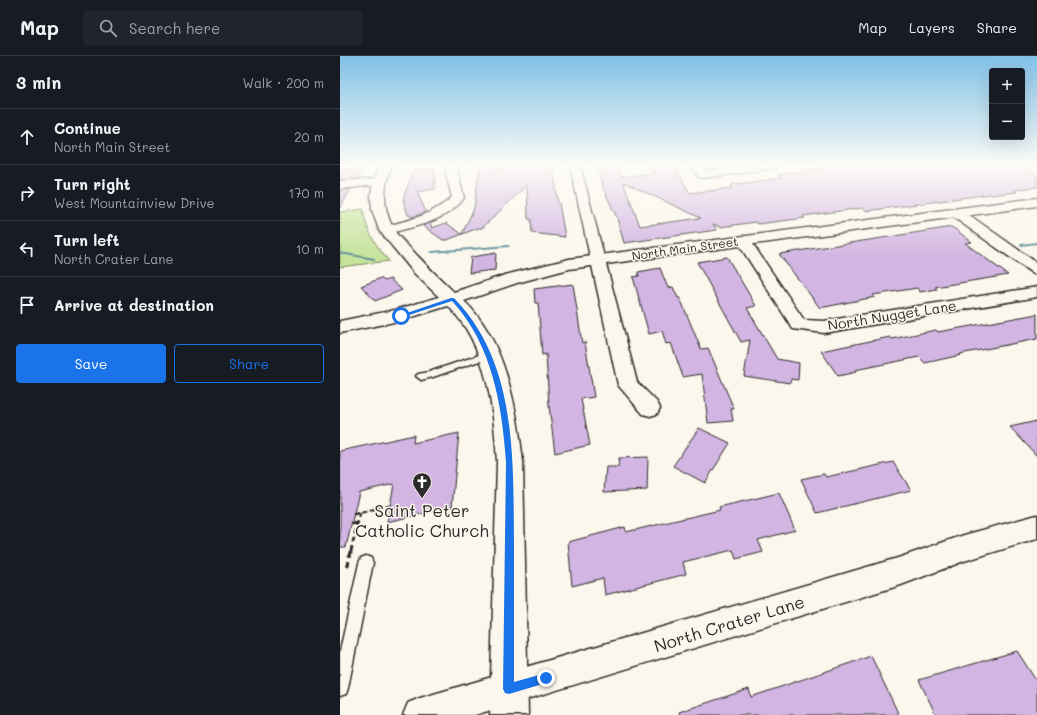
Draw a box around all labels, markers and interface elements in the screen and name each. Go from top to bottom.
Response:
search box [83,10,363,46]
text: Map [20,15,59,40]
icon: search [97,17,119,39]
text: Search here [129,18,220,38]
text: Map [858,18,887,37]
text: Layers [909,18,955,37]
text: Share [977,18,1017,37]
map controls [989,68,1025,140]
button: + [989,68,1025,104]
text: 3 min [16,71,61,93]
text: Walk · 200 m [243,74,324,91]
button: − [989,104,1025,140]
text: Continue [54,118,121,138]
icon: ahead [16,126,38,148]
text: 20 m [294,128,324,145]
text: North Main Street [54,138,170,155]
text: Turn right [54,174,131,194]
icon: right [16,182,38,204]
text: 170 m [288,184,324,201]
text: West Mountainview Drive [54,194,215,211]
text: Turn left [54,230,119,250]
street label: North Main Street [631,233,739,263]
icon: left [16,238,38,260]
text: 10 m [296,240,324,257]
text: North Crater Lane [54,250,174,267]
icon: arrive [16,294,38,316]
text: Arrive at destination [54,295,214,315]
street label: North Nugget Lane [826,295,958,335]
route start [392,307,410,325]
button: Save [16,344,166,383]
button: Share [174,344,324,383]
church icon: Saint Peter Catholic Church [411,471,433,499]
place label: Saint Peter Catholic Church [355,499,489,541]
street label: North Crater Lane [651,590,807,656]
route end [537,669,555,687]

